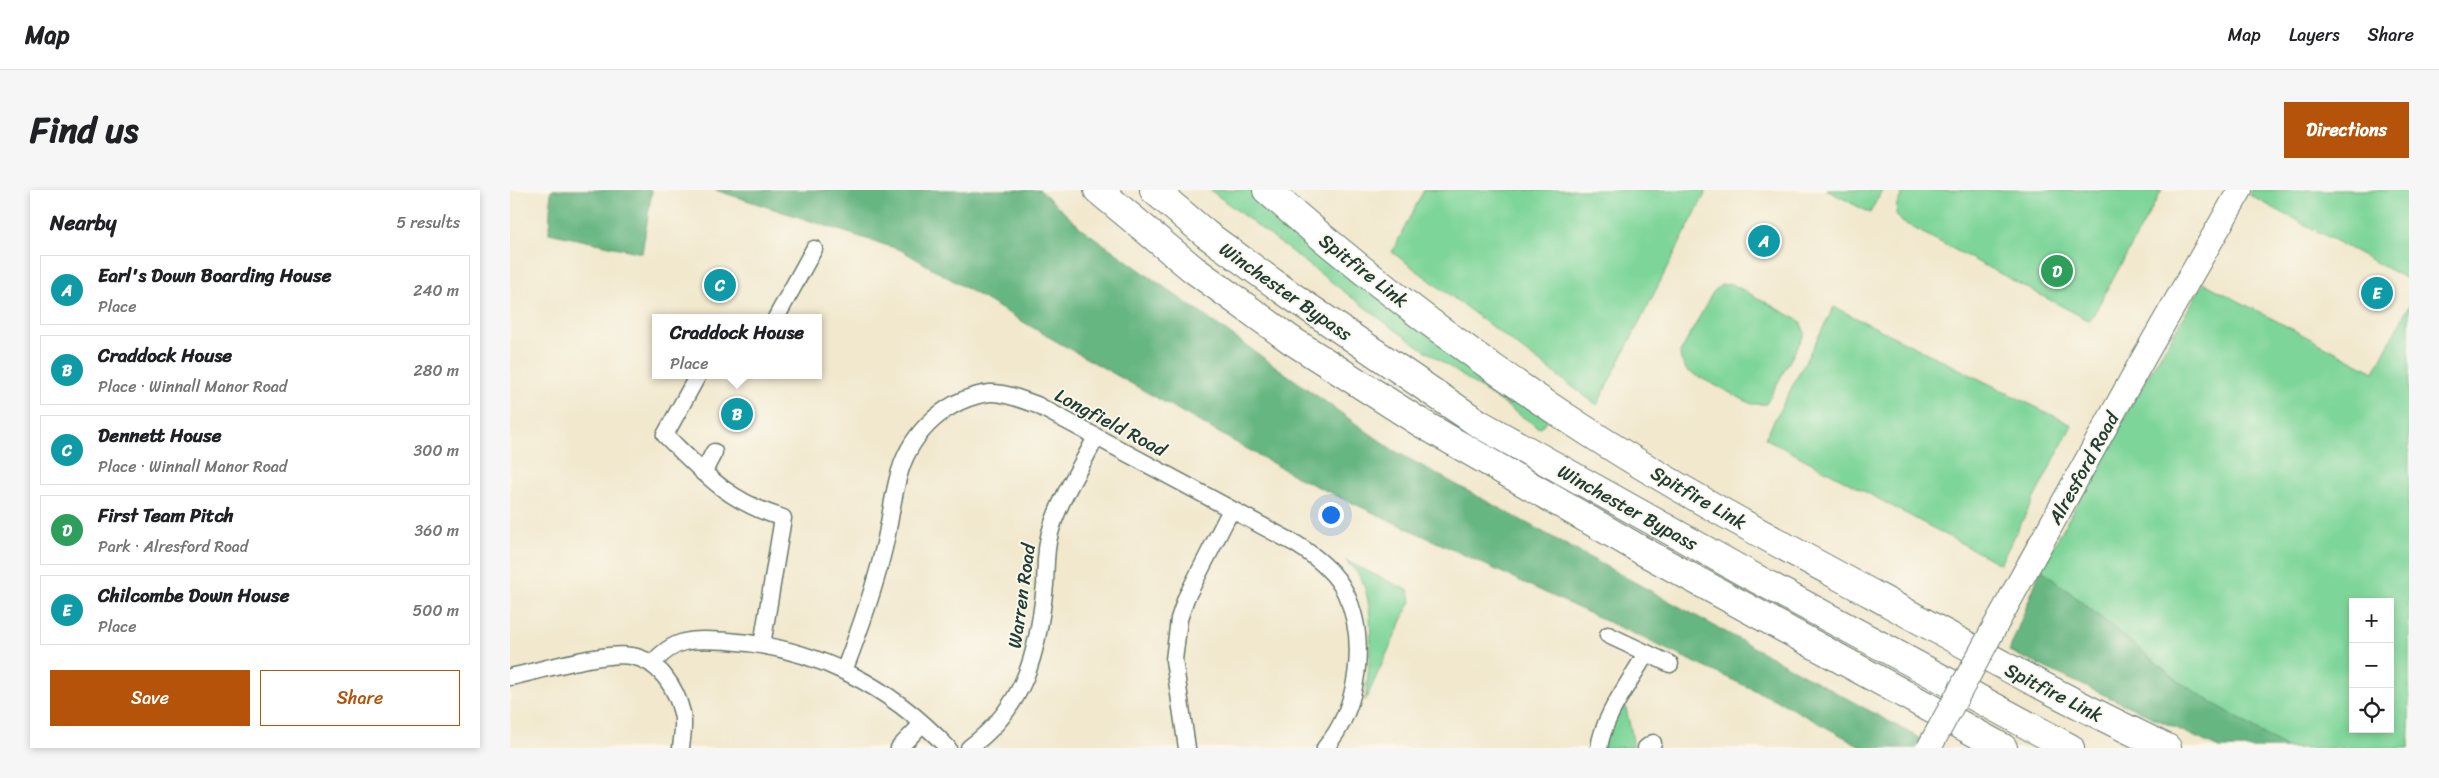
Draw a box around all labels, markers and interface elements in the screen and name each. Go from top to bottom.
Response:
text: Map [25,14,69,56]
text: Map [2228,19,2261,51]
text: Layers [2289,19,2340,51]
text: Share [2368,19,2414,51]
text: Find us [30,99,138,161]
button: Directions [2284,102,2409,158]
text: Nearby [50,204,116,242]
text: 5 results [396,208,460,237]
pin: A [1748,222,1780,260]
street label: Spitfire Link [1312,225,1416,316]
street label: Winchester Bypass [1212,233,1359,350]
pin: D [2041,252,2073,290]
text: Earl's Down Boarding House [98,259,331,292]
pin: C [704,266,736,304]
pin: E [2361,274,2393,312]
text: A [62,276,72,305]
text: 240 m [413,276,459,305]
text: Place [98,292,137,321]
popup [652,314,822,379]
text: Craddock House [670,316,804,349]
text: Craddock House [98,339,232,372]
text: Place [670,349,709,378]
text: B [62,356,72,385]
text: 280 m [414,356,459,385]
text: Place · Winnall Manor Road [98,372,287,401]
street label: Longfield Road [1049,379,1174,466]
pin: B [721,395,753,433]
street label: Alresford Road [2038,404,2129,532]
text: Dennett House [98,419,222,452]
text: C [62,436,72,465]
text: 300 m [414,436,459,465]
text: Place · Winnall Manor Road [98,452,287,481]
street label: Winchester Bypass [1551,455,1704,560]
street label: Spitfire Link [1644,457,1753,538]
text: First Team Pitch [98,499,234,532]
your location [1318,502,1344,528]
text: D [62,516,72,545]
text: 360 m [415,516,459,545]
text: Park · Alresford Road [98,532,248,561]
street label: Warren Road [998,540,1045,650]
text: Chilcombe Down House [98,579,290,612]
text: E [63,596,71,625]
text: 500 m [413,596,459,625]
map controls [2349,598,2394,733]
button: + [2349,598,2394,643]
text: Place [98,612,137,641]
button: − [2349,643,2394,688]
street label: Spitfire Link [1999,654,2109,731]
button: Save [50,670,250,726]
button: Share [260,670,460,726]
button: locate [2349,688,2394,733]

